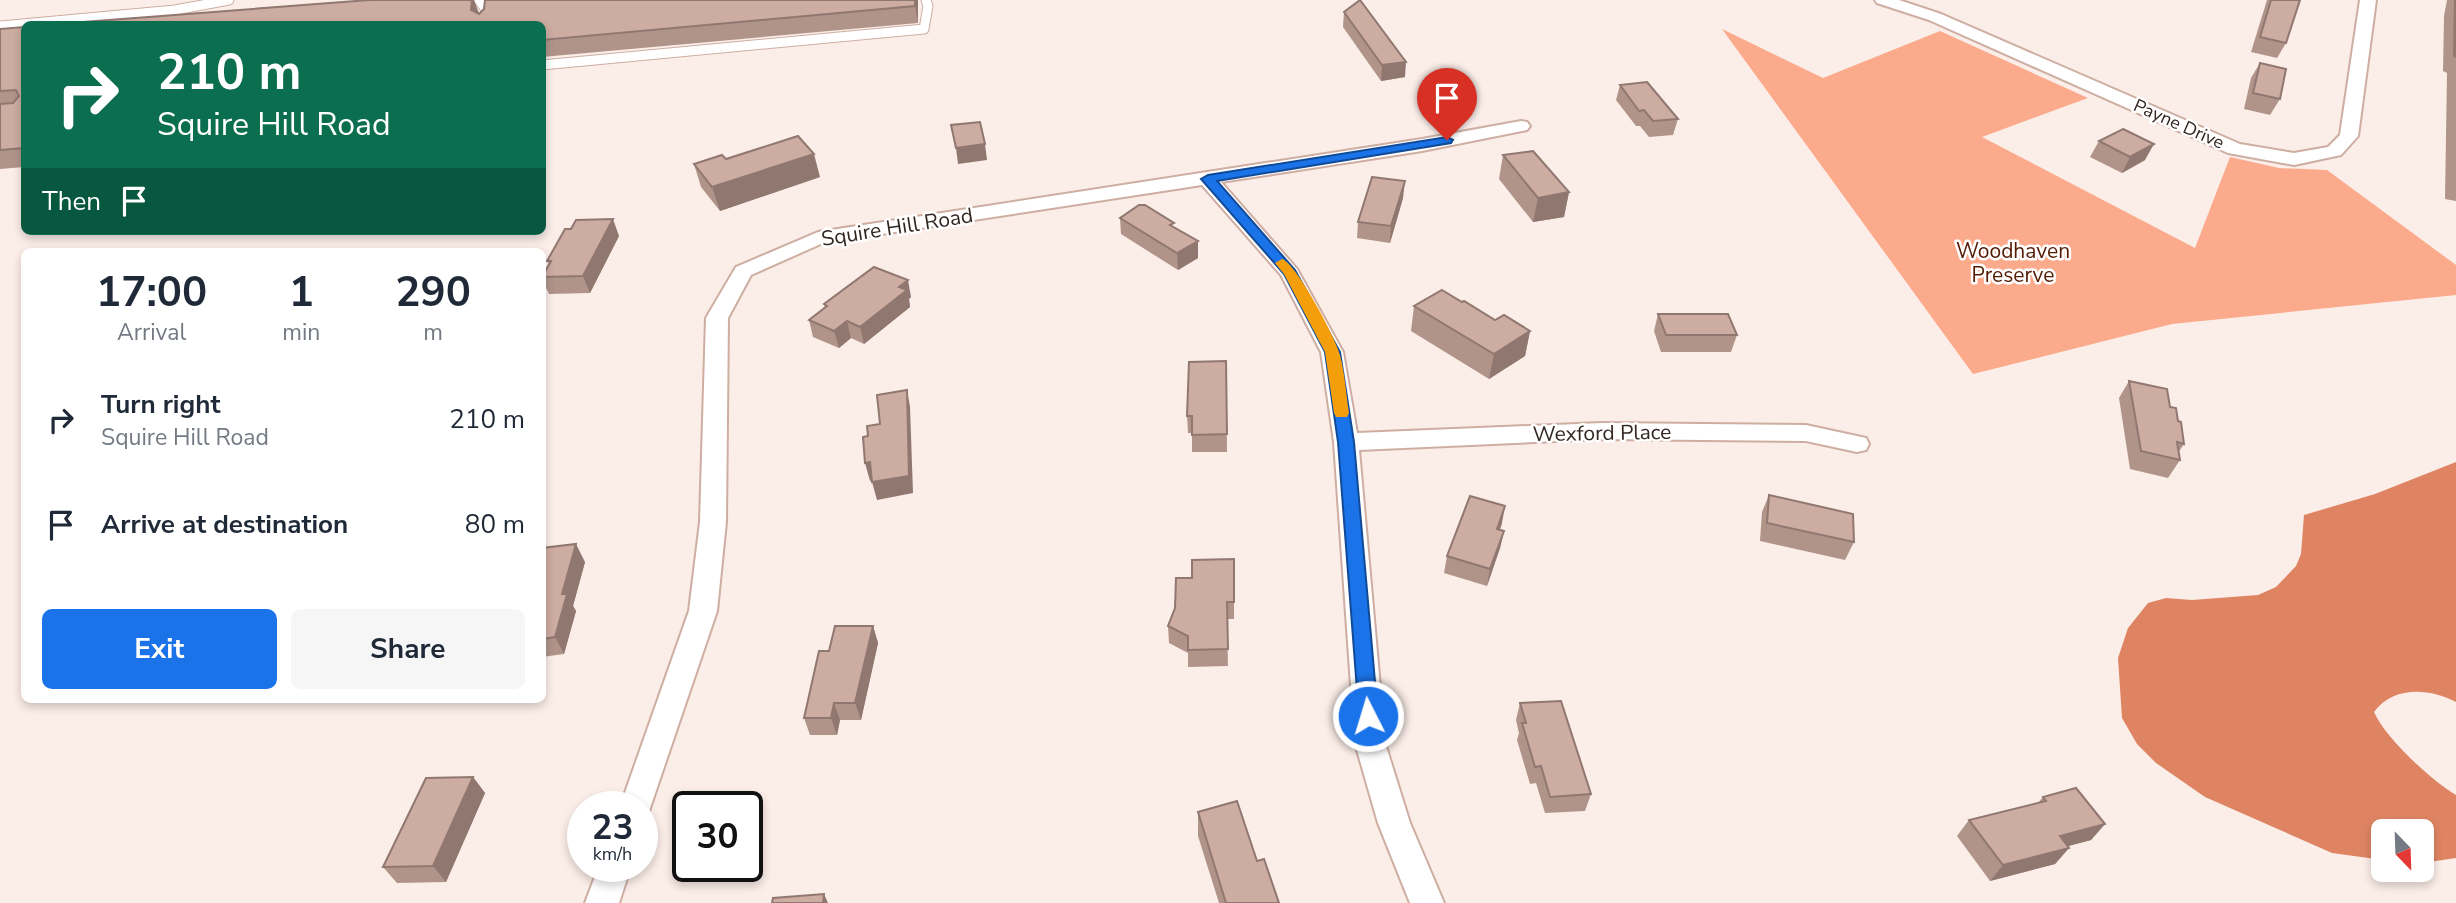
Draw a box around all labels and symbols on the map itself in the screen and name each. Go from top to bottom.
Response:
pin [1417,68,1477,140]
street label: Payne Drive [2130,93,2228,155]
street label: Squire Hill Road [819,201,975,253]
park label: Woodhaven Preserve [1956,237,2070,289]
street label: Wexford Place [1532,418,1672,448]
position arrow [1331,679,1405,753]
speed limit sign: 30 [672,791,763,882]
north arrow [2371,819,2434,882]

